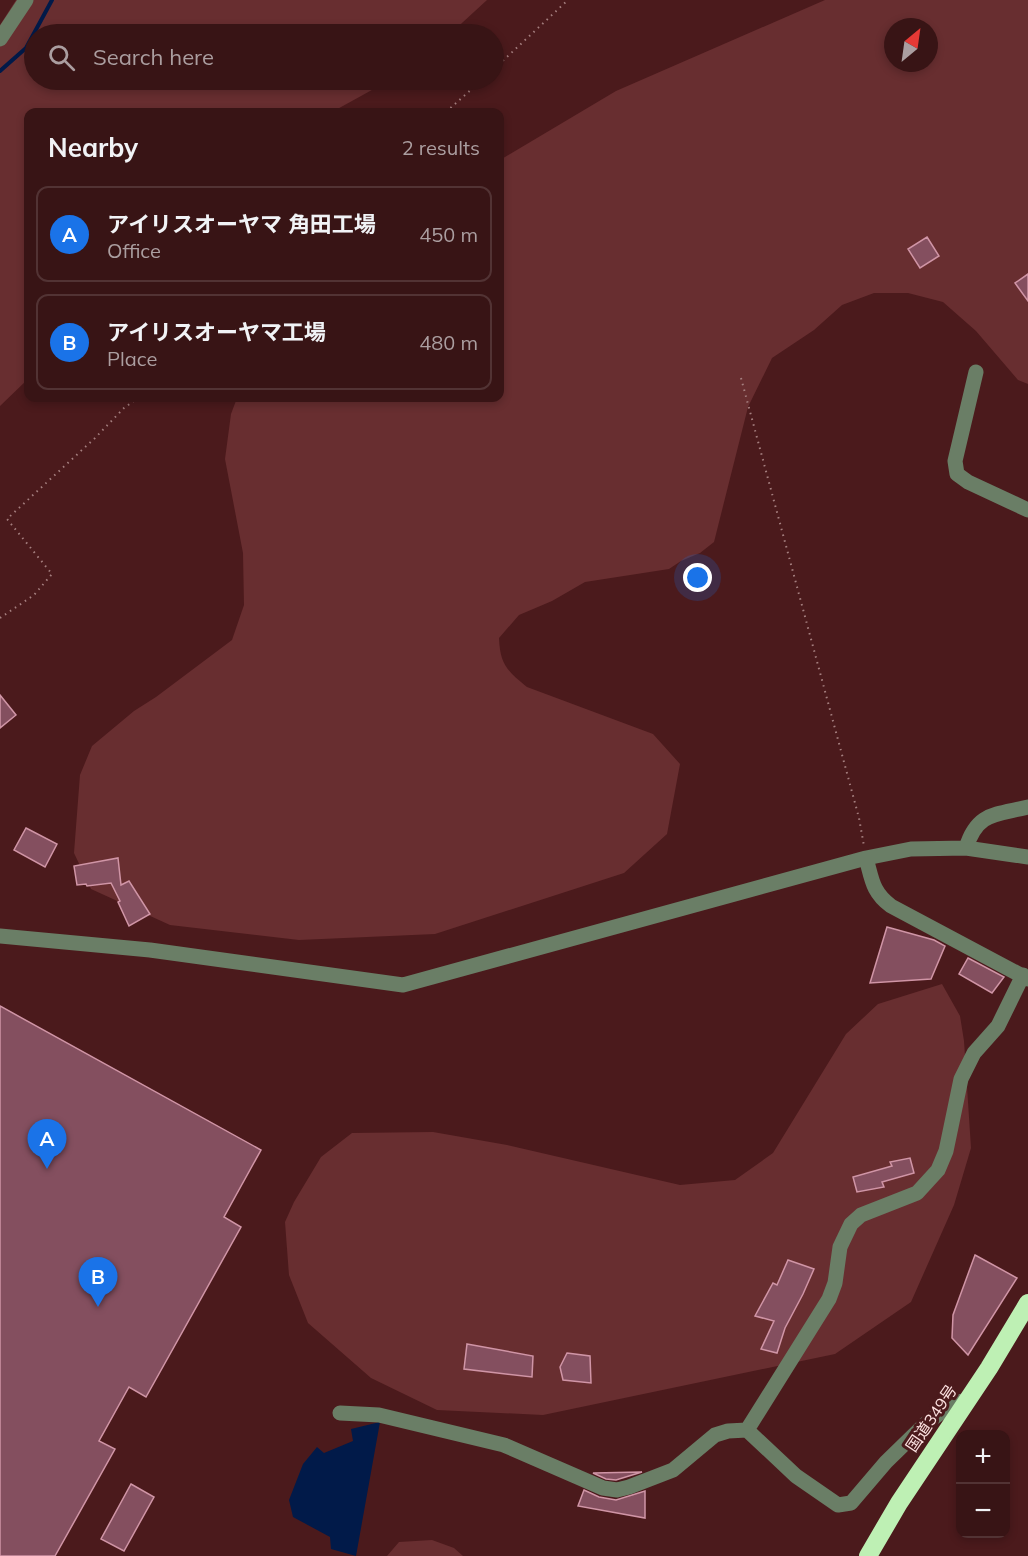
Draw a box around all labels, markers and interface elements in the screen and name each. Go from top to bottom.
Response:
north arrow [884,18,938,72]
search box [24,24,504,90]
icon: search [45,41,78,74]
text: Search here [93,43,214,71]
text: Nearby [48,131,138,164]
text: 2 results [402,135,480,160]
text: アイリスオーヤマ 角田工場 [107,210,376,238]
text: A [62,222,77,247]
text: 450 m [419,222,478,247]
text: Office [107,238,161,263]
text: アイリスオーヤマ工場 [107,318,326,346]
text: B [63,330,76,355]
text: 480 m [419,330,478,355]
text: Place [107,346,157,371]
your location [683,563,712,592]
pin: A [28,1120,66,1169]
pin: B [78,1258,118,1307]
street label: 国道349号 [901,1381,961,1455]
map controls [956,1430,1010,1538]
button: + [956,1430,1010,1484]
button: − [956,1484,1010,1538]

